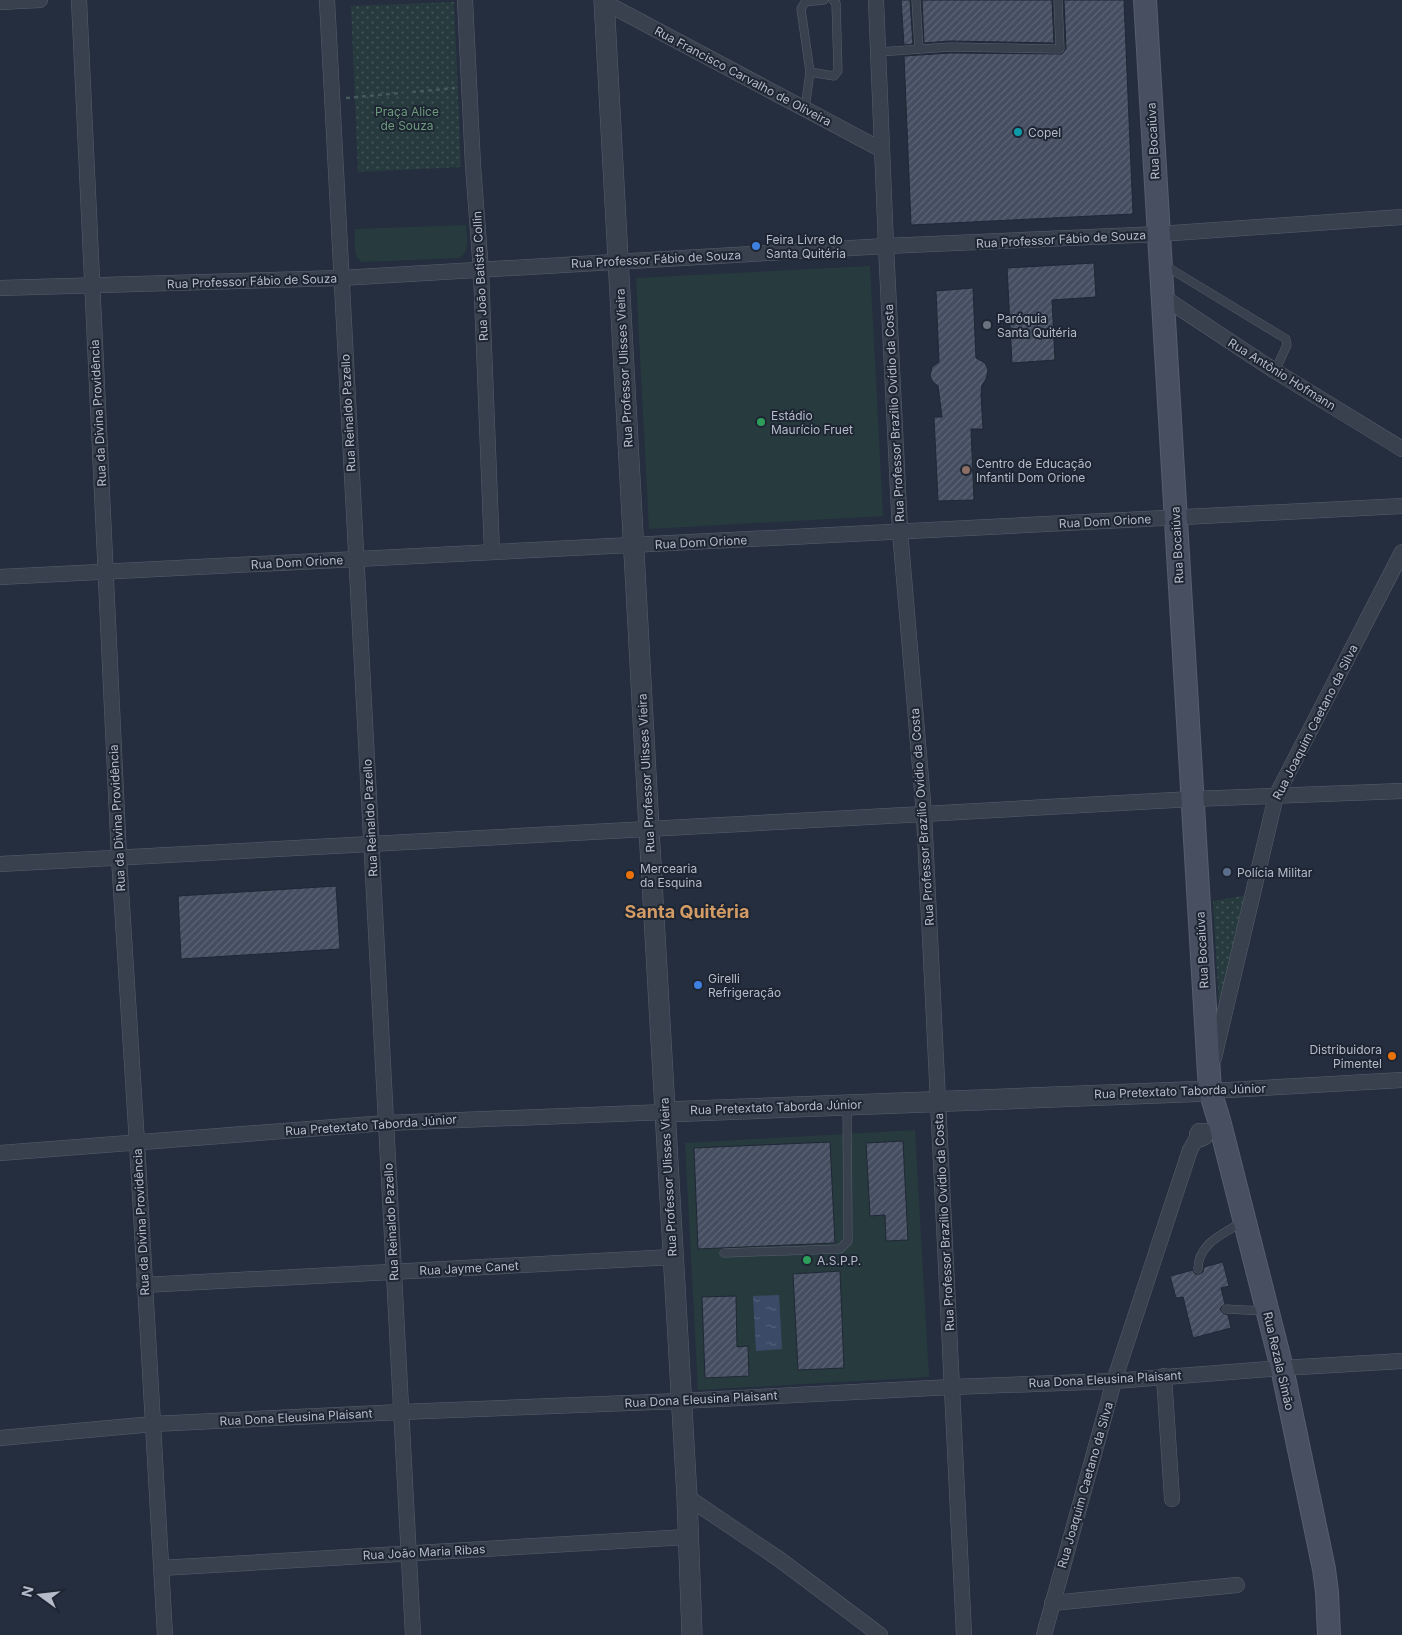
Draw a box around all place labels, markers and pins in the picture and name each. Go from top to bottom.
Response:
place label: Copel [1028,125,1061,140]
marker: Copel [1012,126,1024,138]
place label: Feira Livre do Santa Quitéria [766,232,846,261]
marker: Feira Livre do Santa Quitéria [750,240,762,252]
place label: Paróquia Santa Quitéria [997,311,1077,340]
marker: Paróquia Santa Quitéria [981,319,993,331]
place label: Estádio Maurício Fruet [771,408,853,437]
marker: Estádio Maurício Fruet [755,416,767,428]
place label: Centro de Educação Infantil Dom Orione [976,456,1092,485]
marker: Centro de Educação Infantil Dom Orione [960,464,972,476]
place label: Mercearia da Esquina [640,861,702,890]
place label: Polícia Militar [1237,865,1313,880]
marker: Polícia Militar [1221,866,1233,878]
marker: Mercearia da Esquina [624,869,636,881]
place label: Girelli Refrigeração [708,971,781,1000]
marker: Girelli Refrigeração [692,979,704,991]
place label: Distribuidora Pimentel [1309,1042,1382,1071]
marker: Distribuidora Pimentel [1386,1050,1398,1062]
place label: A.S.P.P. [817,1253,861,1268]
marker: A.S.P.P. [801,1254,813,1266]

